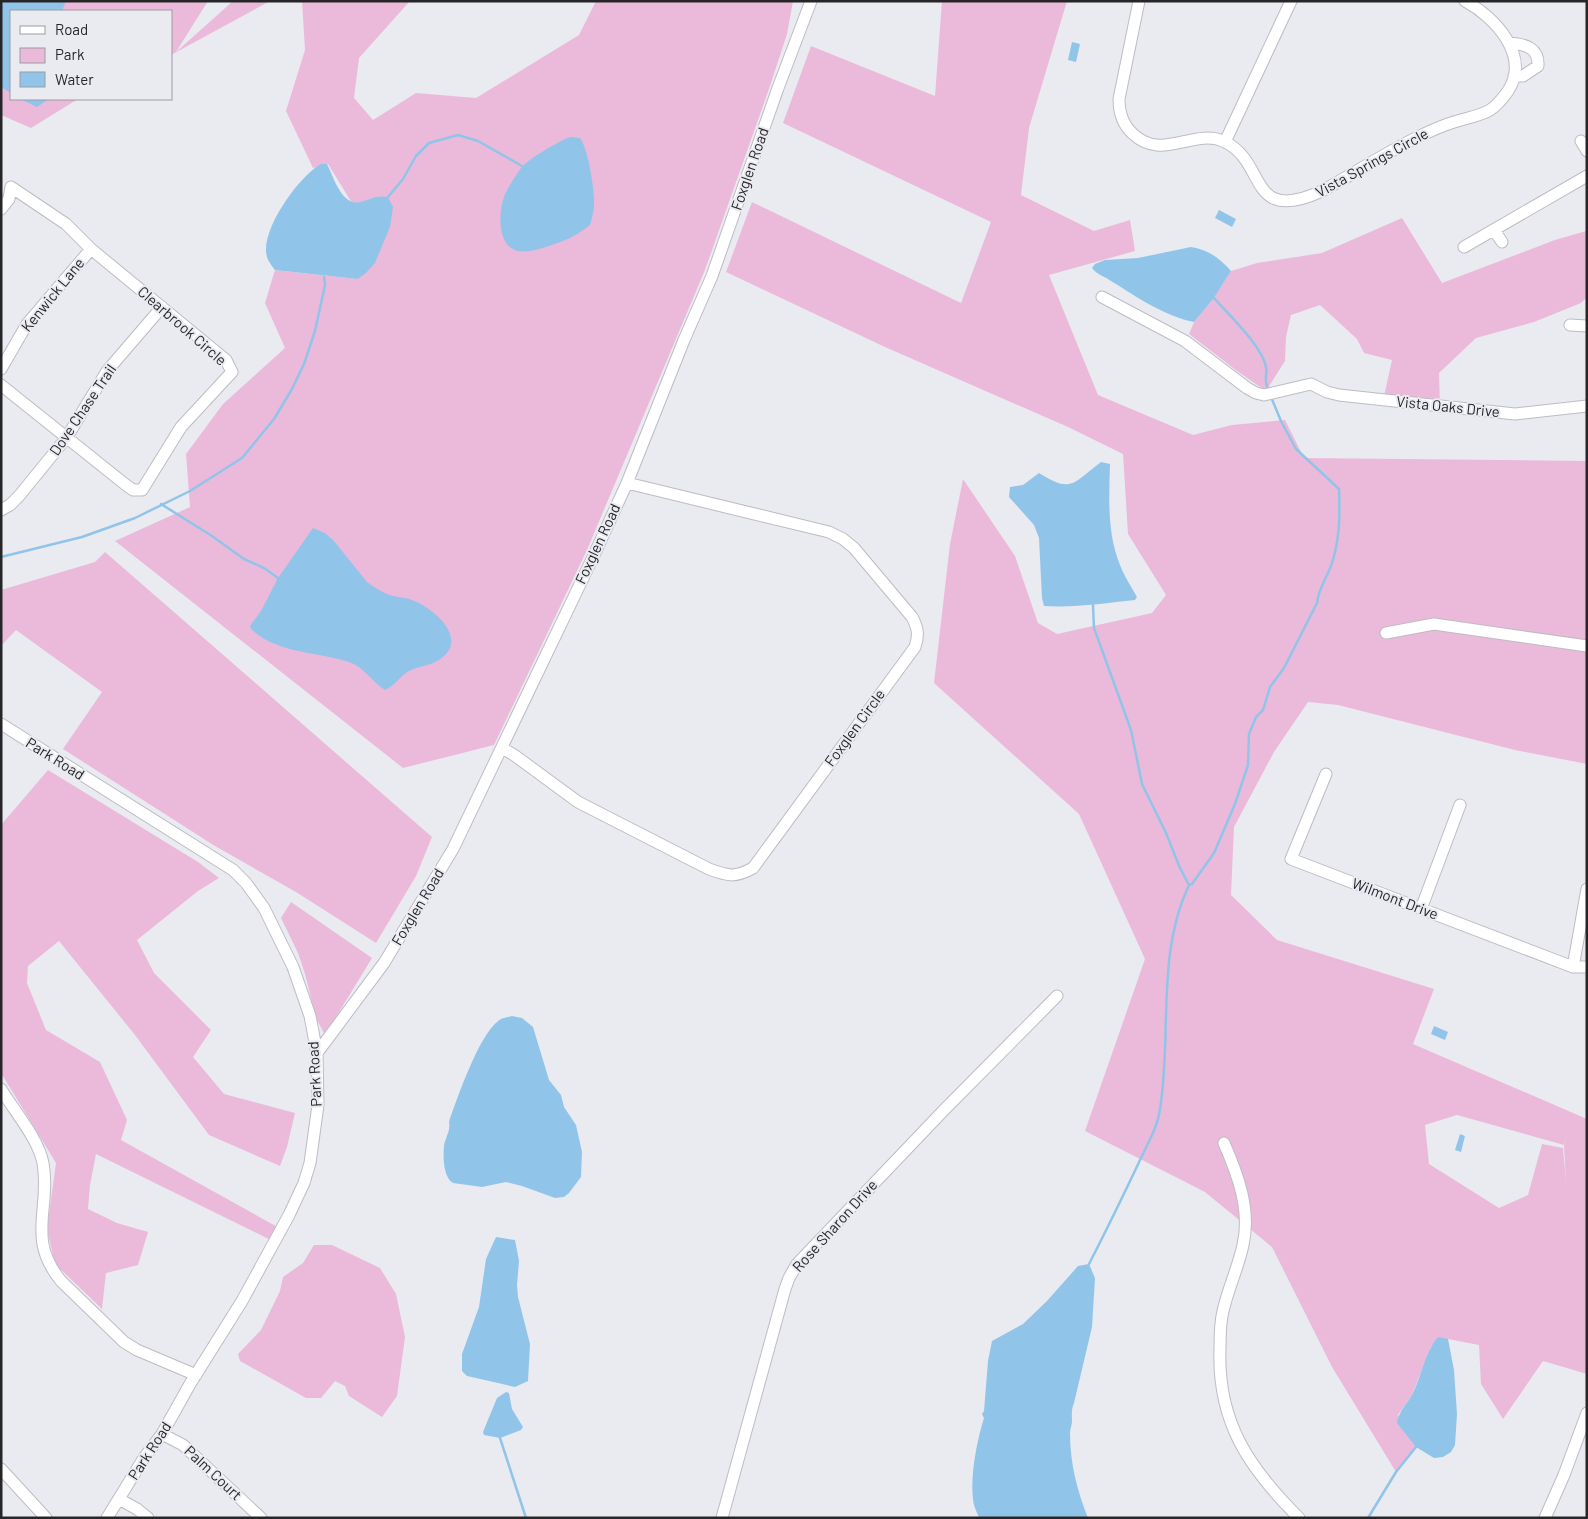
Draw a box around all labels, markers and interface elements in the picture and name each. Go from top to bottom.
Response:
legend [10,10,172,100]
text: Road [55,20,88,38]
text: Park [55,45,85,63]
text: Water [55,70,94,88]
street label: Vista Springs Circle [1312,124,1431,201]
street label: Foxglen Road [726,125,772,213]
street label: Kenwick Lane [17,254,88,335]
street label: Clearbrook Circle [135,282,231,369]
street label: Dove Chase Trail [45,360,119,458]
street label: Vista Oaks Drive [1395,392,1501,420]
street label: Foxglen Road [571,501,624,587]
street label: Foxglen Circle [820,685,888,770]
street label: Park Road [23,733,88,783]
street label: Foxglen Road [387,865,447,948]
street label: Wilmont Drive [1350,873,1441,923]
street label: Park Road [303,1041,325,1107]
street label: Rose Sharon Drive [788,1175,880,1275]
street label: Park Road [124,1418,175,1483]
street label: Palm Court [181,1441,246,1503]

